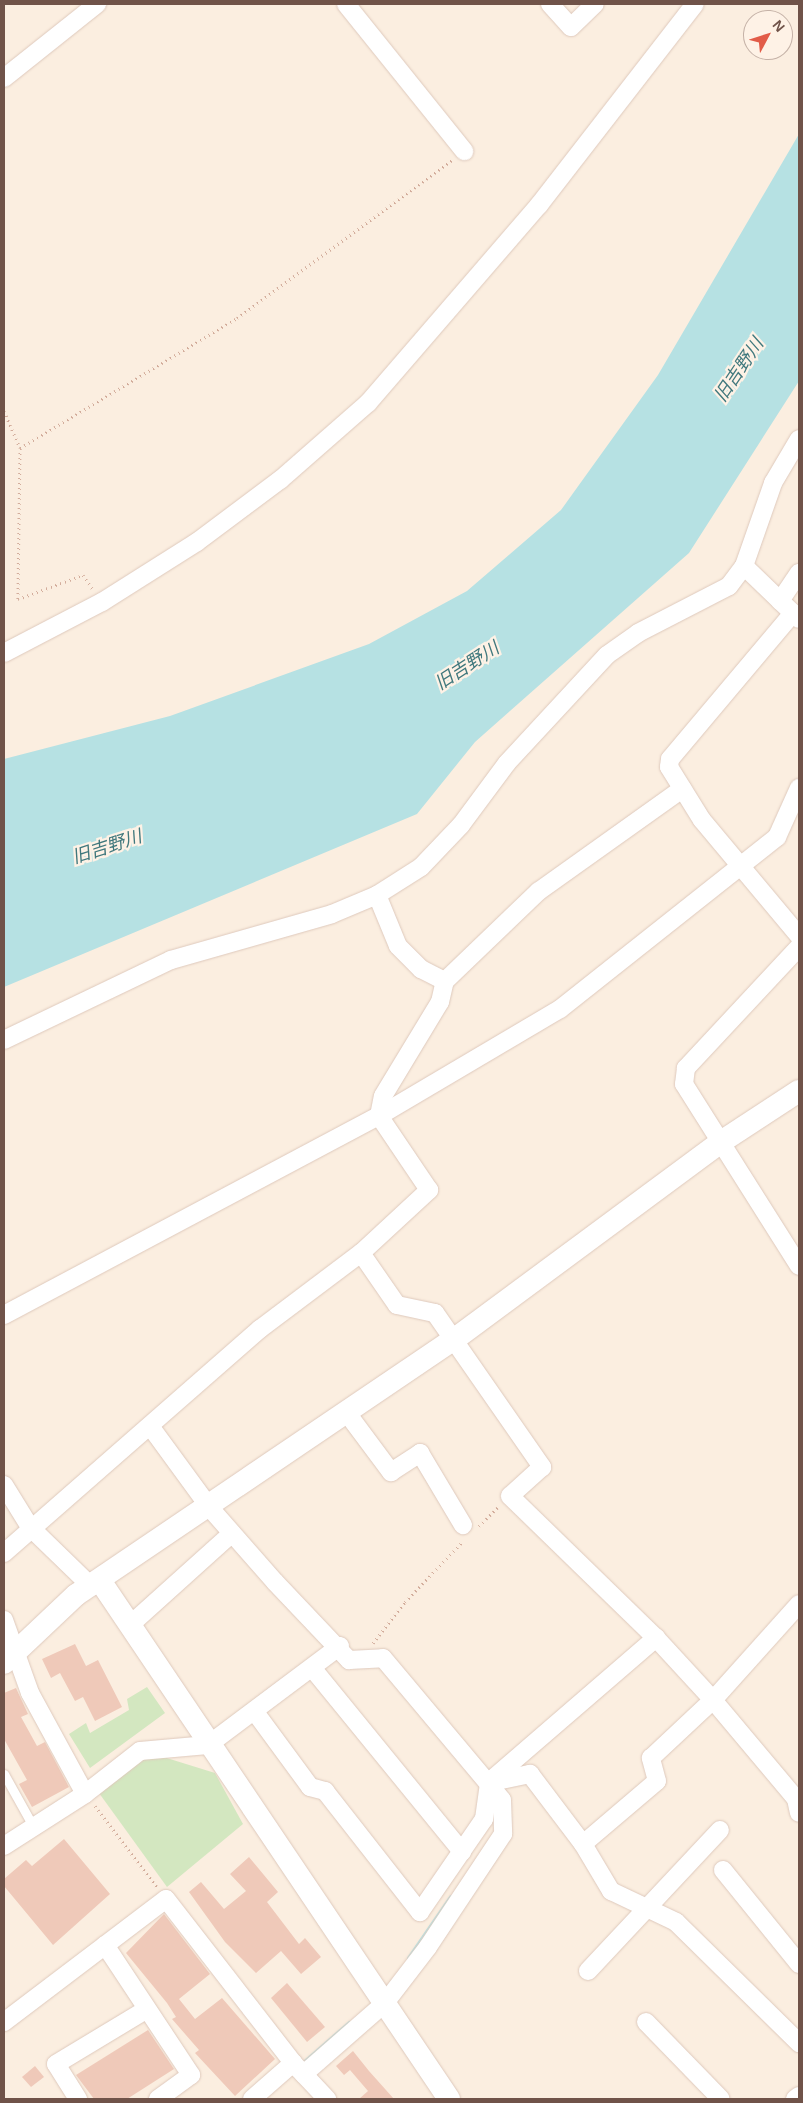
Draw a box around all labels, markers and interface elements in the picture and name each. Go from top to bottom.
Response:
north arrow [743,10,793,60]
text: N [769,17,788,35]
water label: 旧吉野川 [710,334,768,406]
water label: 旧吉野川 [431,637,503,695]
water label: 旧吉野川 [69,826,145,868]

